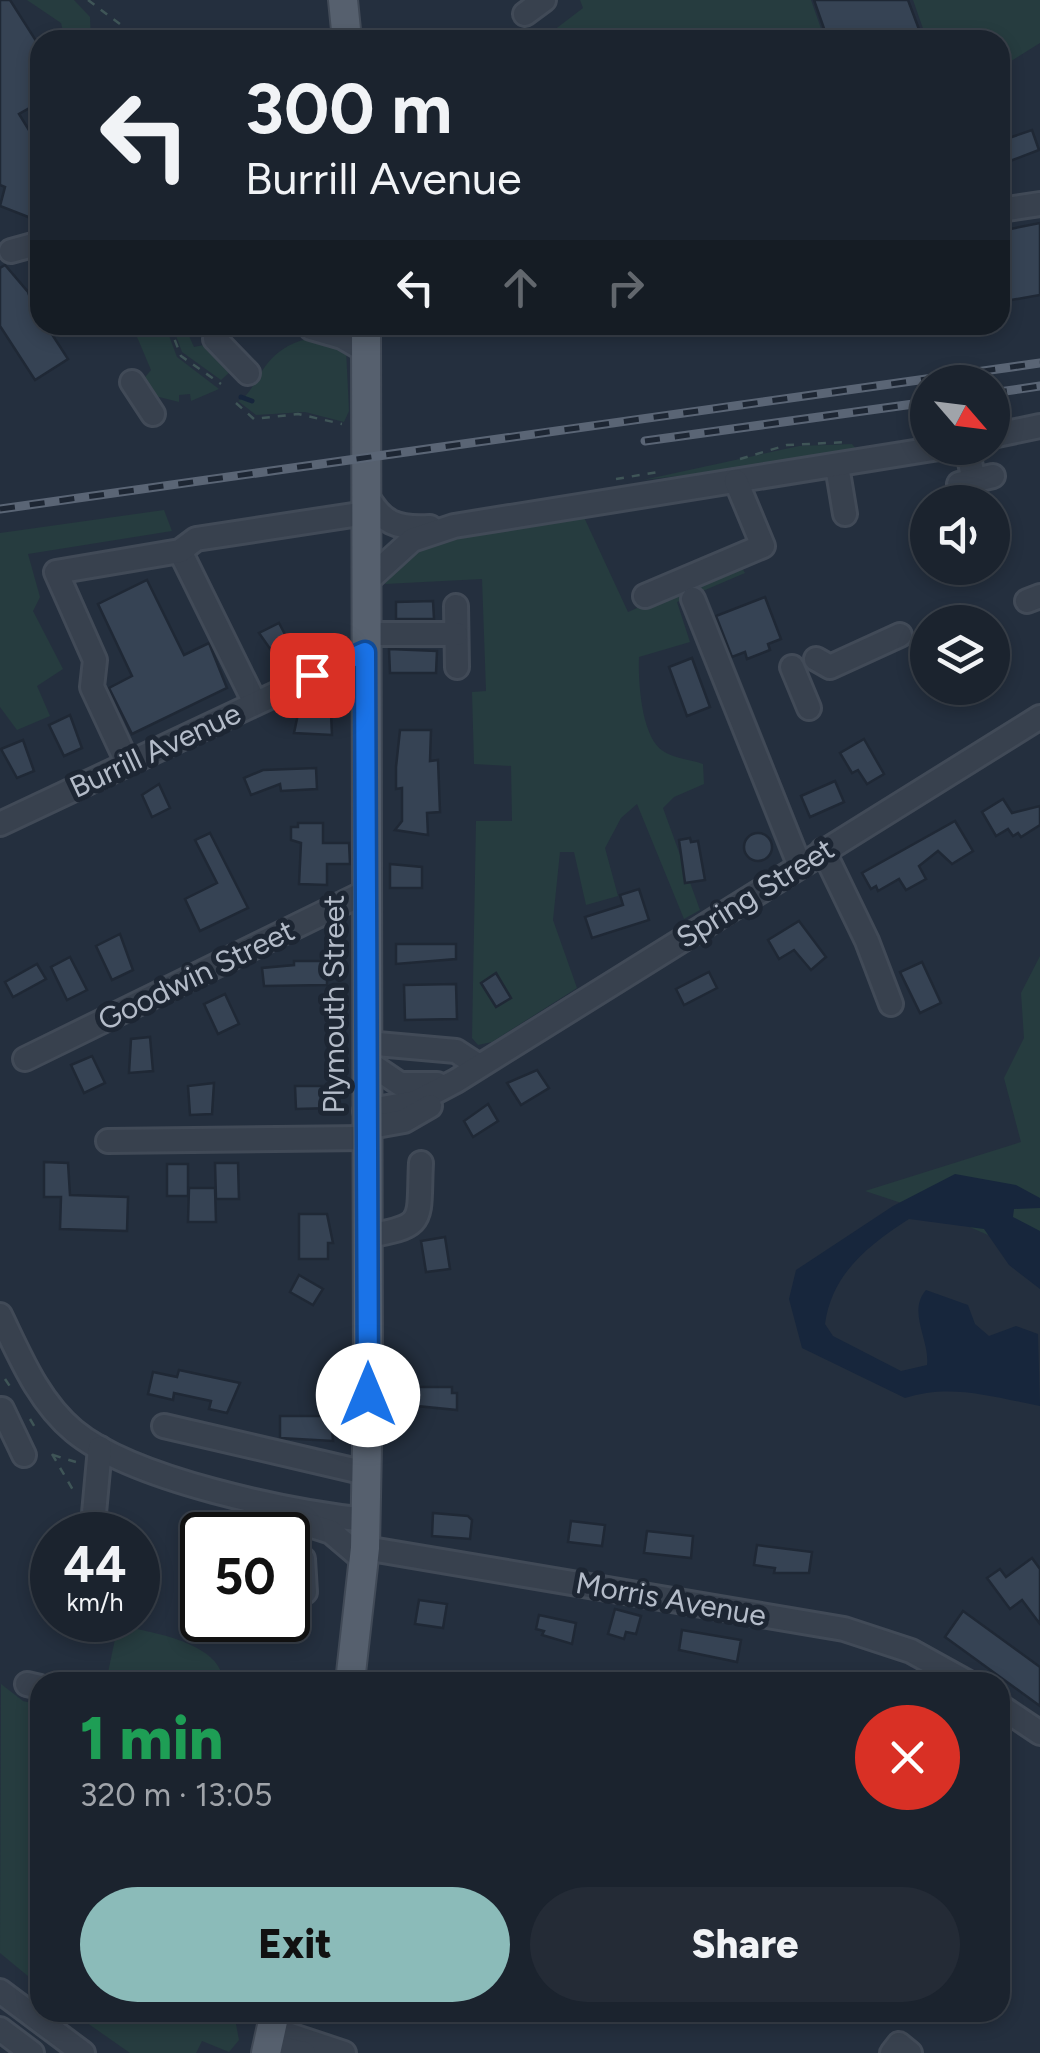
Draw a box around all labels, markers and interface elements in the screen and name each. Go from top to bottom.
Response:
text: 300 m [245,66,452,151]
icon: left [80,70,210,200]
text: Burrill Avenue [245,151,522,205]
icon: left [388,260,443,315]
icon: ahead [493,260,548,315]
icon: right [598,260,653,315]
north arrow [910,365,1010,465]
map controls [910,365,1010,705]
button: sound [910,485,1010,585]
button: layers [910,605,1010,705]
pin [270,633,355,718]
icon: arrive [285,648,340,703]
street label: Burrill Avenue [64,694,246,806]
street label: Spring Street [669,830,841,956]
street label: Plymouth Street [315,895,352,1113]
street label: Goodwin Street [92,912,300,1038]
position arrow [316,1343,420,1447]
speed limit sign: 50 [180,1512,310,1642]
text: 44 [63,1534,127,1595]
street label: Morris Avenue [573,1564,769,1634]
text: km/h [66,1587,124,1617]
text: 1 min [80,1702,223,1774]
button: close [855,1705,960,1810]
text: 320 m · 13:05 [80,1776,273,1814]
button: Exit [80,1887,510,2002]
button: Share [530,1887,960,2002]

